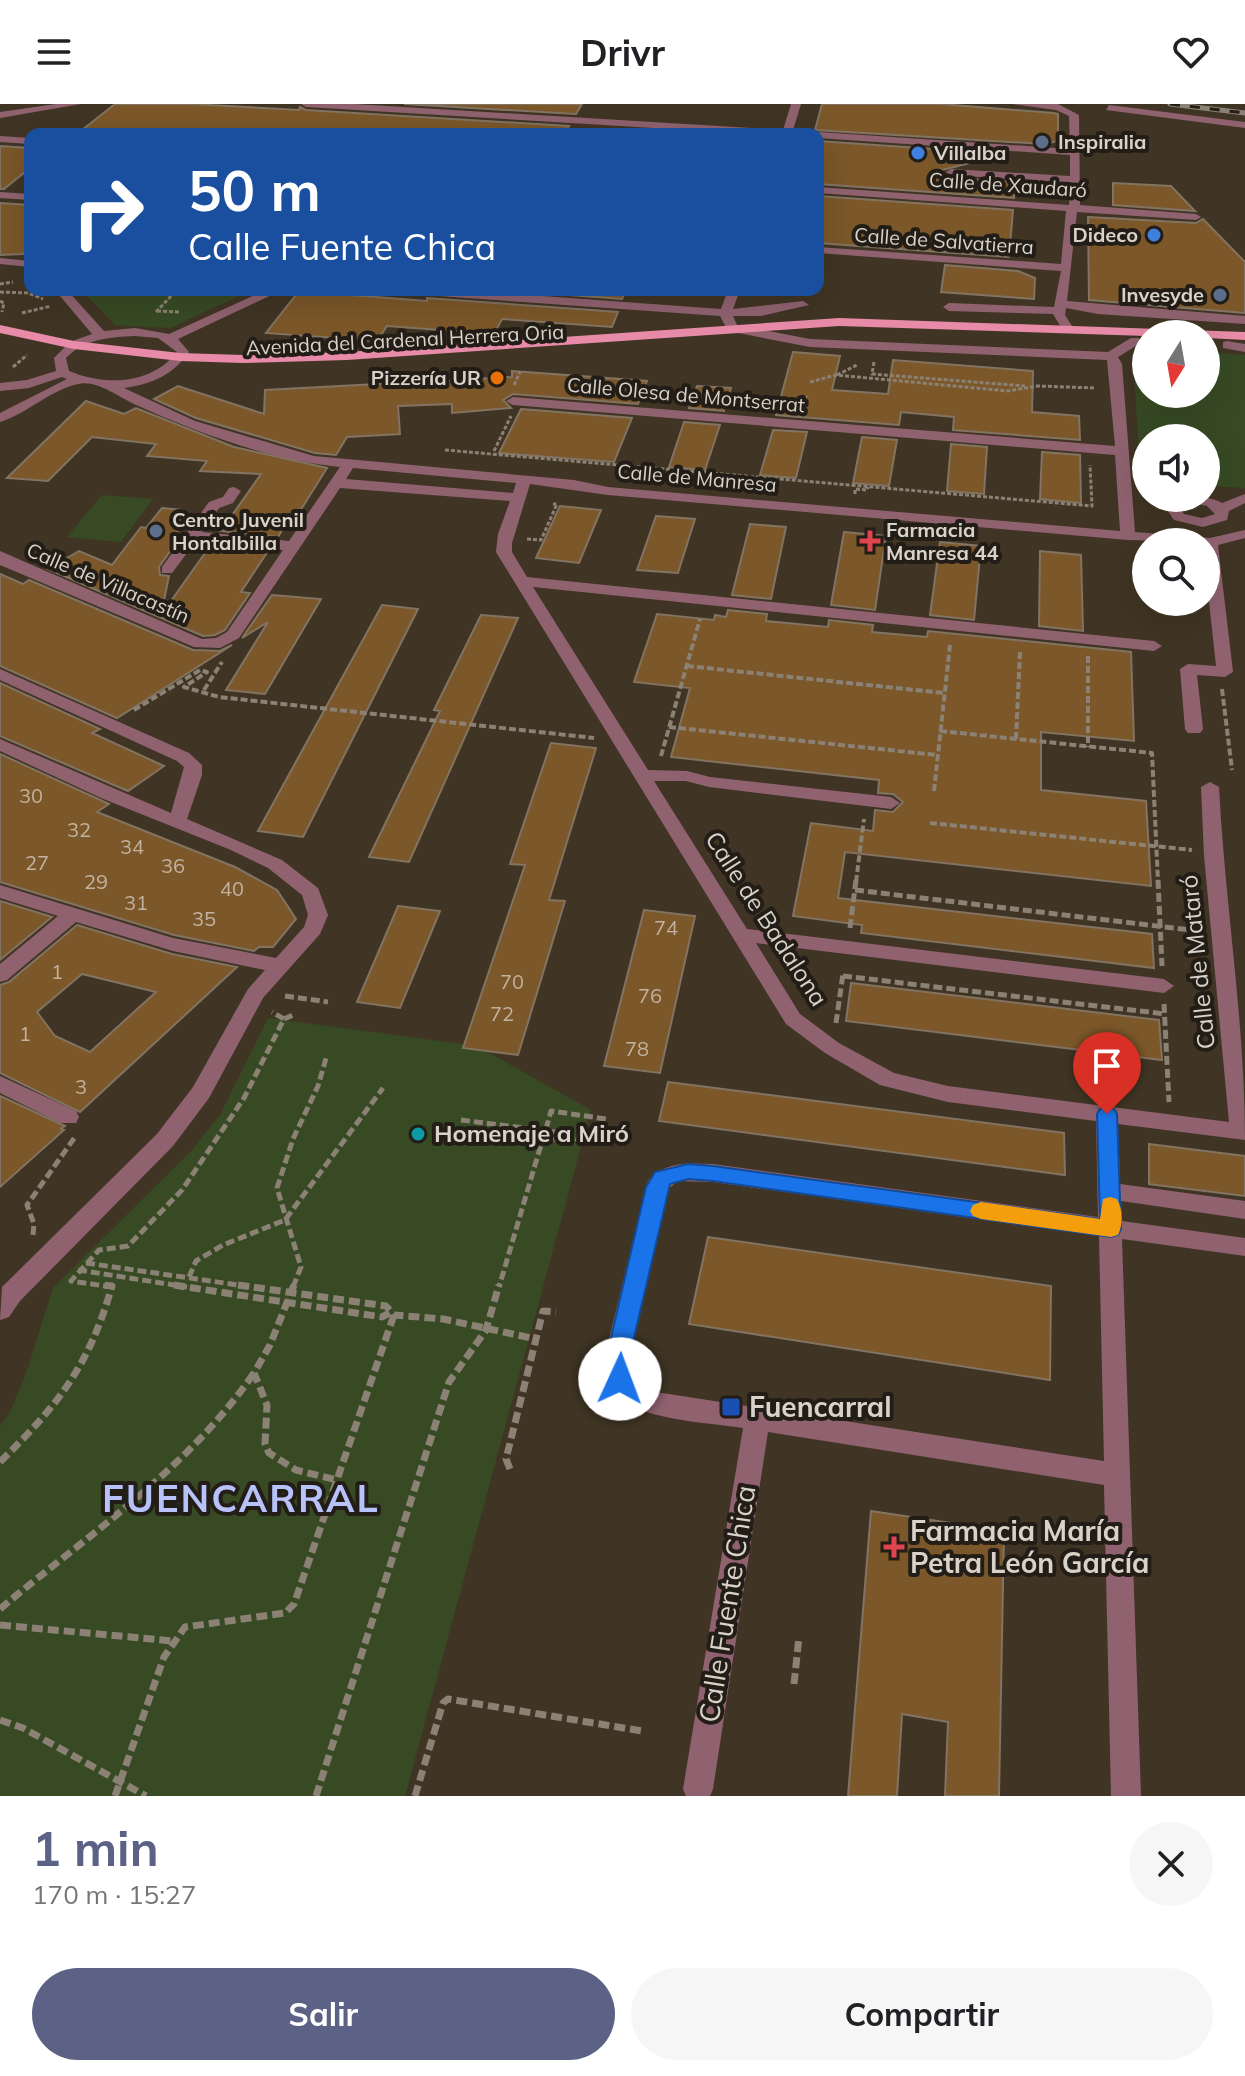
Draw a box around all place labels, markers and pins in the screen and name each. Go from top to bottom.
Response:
place label: Inspiralia [1058,129,1146,154]
marker: Inspiralia [1033,133,1051,151]
place label: Villalba [933,140,1007,165]
marker: Villalba [909,144,927,162]
place label: Dideco [1072,222,1138,247]
marker: Dideco [1145,226,1163,244]
place label: Invesyde [1121,282,1204,307]
marker: Invesyde [1211,286,1229,304]
place label: Pizzería UR [371,365,481,390]
marker: Pizzería UR [488,369,506,387]
place label: Centro Juvenil Hontalbilla [172,507,304,555]
place label: Farmacia Manresa 44 [886,517,998,565]
marker: Centro Juvenil Hontalbilla [147,522,165,540]
marker: Farmacia Manresa 44 [861,532,879,550]
pin [1073,1032,1141,1114]
place label: Homenaje a Miró [434,1118,629,1148]
marker: Homenaje a Miró [409,1125,427,1143]
place label: Fuencarral [749,1389,892,1424]
marker: Fuencarral [720,1396,742,1418]
place label: Farmacia María Petra León García [910,1513,1149,1580]
marker: Farmacia María Petra León García [885,1538,903,1556]

